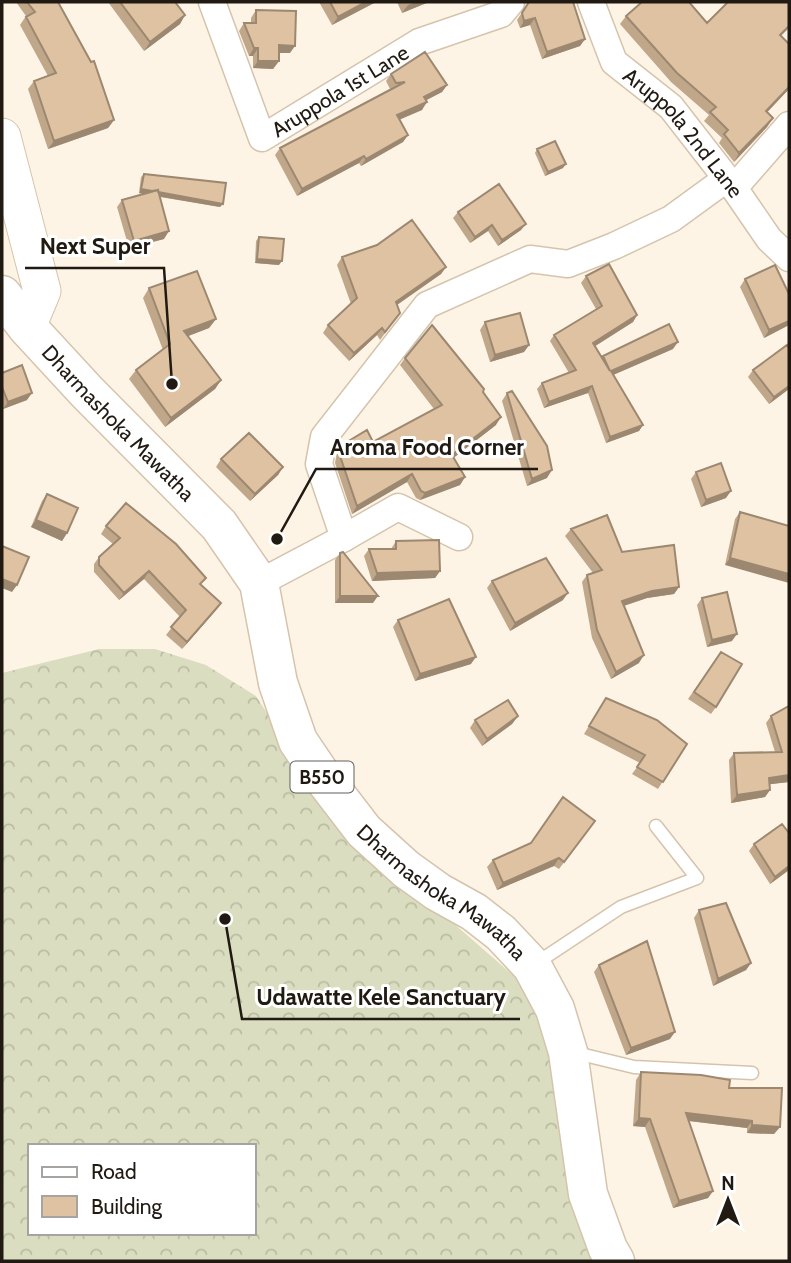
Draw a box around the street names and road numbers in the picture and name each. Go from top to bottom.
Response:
street label: Aruppola 1st Lane [267,39,413,142]
street label: Aruppola 2nd Lane [619,62,749,202]
street label: Dharmashoka Mawatha [37,339,200,506]
road number: B550 [290,762,354,792]
street label: Dharmashoka Mawatha [352,819,532,965]

